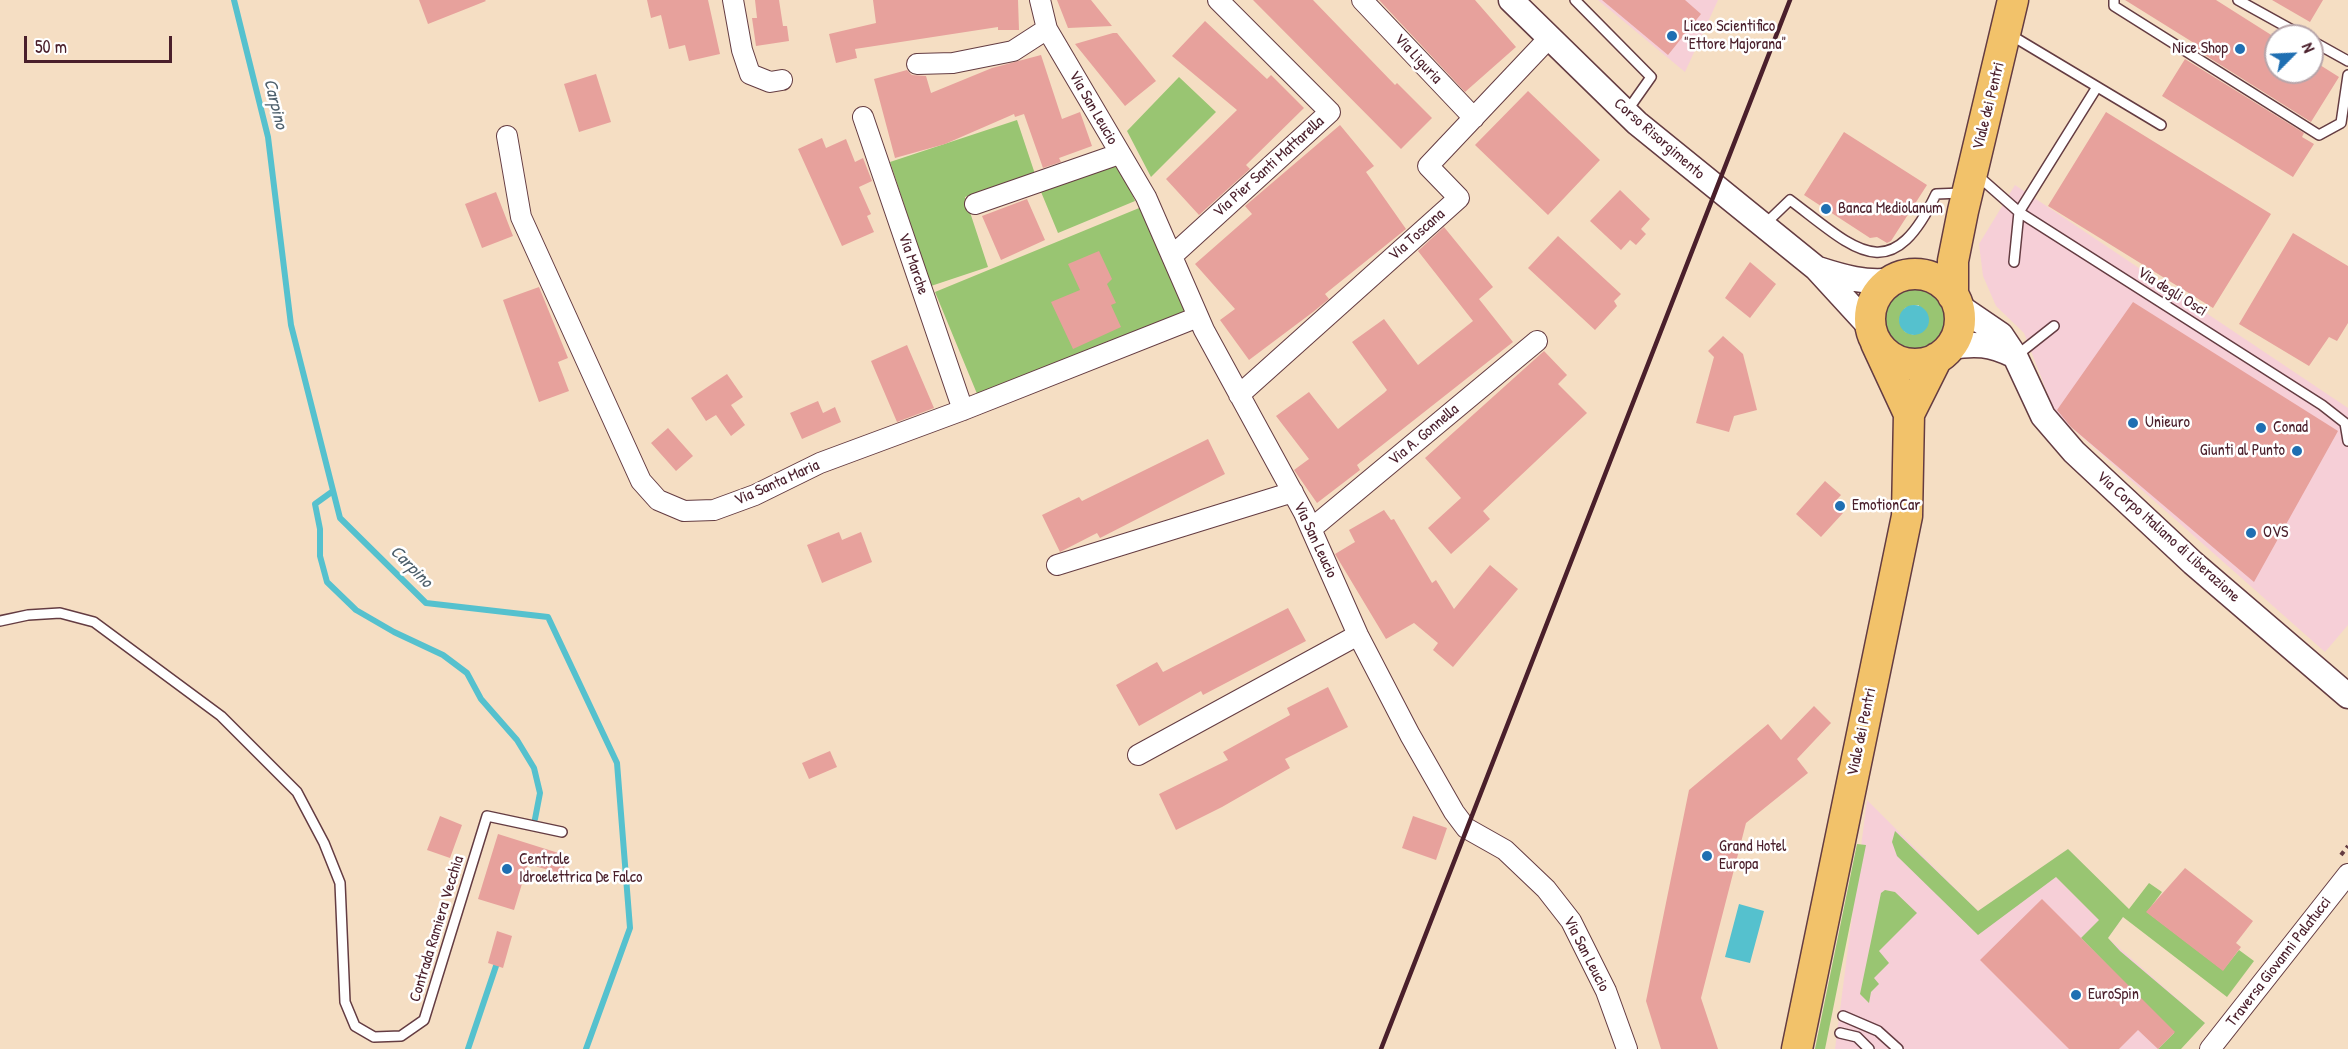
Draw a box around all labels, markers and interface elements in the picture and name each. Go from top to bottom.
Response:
place label: Liceo Scientifico "Ettore Majorana" [1684,17,1786,55]
scale bar [27,24,176,62]
north arrow [2264,24,2324,84]
marker: Liceo Scientifico "Ettore Majorana" [1665,29,1679,43]
street label: Via Liguria [1390,30,1446,88]
text: 50 m [35,34,67,59]
place label: Nice Shop [2172,39,2228,59]
text: N [2297,39,2320,56]
marker: Nice Shop [2233,42,2247,56]
street label: Viale dei Pentri [1969,60,2009,152]
street label: Via San Leucio [1064,68,1122,148]
water label: Carpino [258,77,292,131]
street label: Corso Risorgimento [1610,94,1708,184]
street label: Via Pier Santi Mattarella [1210,112,1328,222]
place label: Banca Mediolanum [1838,199,1943,219]
marker: Banca Mediolanum [1819,202,1833,216]
street label: Via Toscana [1385,205,1449,265]
street label: Via Marche [894,231,932,297]
street label: Via degli Osci [2134,263,2210,321]
street label: Via A. Gonnella [1385,400,1463,470]
place label: Unieuro [2145,413,2190,433]
marker: Unieuro [2126,416,2140,430]
place label: Conad [2273,418,2308,438]
marker: Conad [2254,421,2268,435]
place label: Giunti al Punto [2200,441,2285,461]
marker: Giunti al Punto [2290,444,2304,458]
street label: Via Santa Maria [732,456,822,510]
street label: Via Corpo Italiano di Liberazione [2092,467,2244,607]
place label: EmotionCar [1852,496,1920,516]
street label: Via San Leucio [1289,499,1341,581]
marker: EmotionCar [1833,499,1847,513]
place label: OVS [2263,523,2288,543]
marker: OVS [2244,526,2258,540]
water label: Carpino [385,541,437,593]
street label: Viale dei Pentri [1843,686,1881,778]
place label: Grand Hotel Europa [1719,837,1786,875]
marker: Grand Hotel Europa [1700,849,1714,863]
place label: Centrale Idroelettrica De Falco [519,850,642,888]
street label: Contrada Ramiera Vecchia [406,854,468,1004]
marker: Centrale Idroelettrica De Falco [500,862,514,876]
street label: Traversa Giovanni Palatucci [2222,893,2336,1031]
street label: Via San Leucio [1559,913,1613,995]
place label: EuroSpin [2088,985,2139,1005]
marker: EuroSpin [2069,988,2083,1002]

